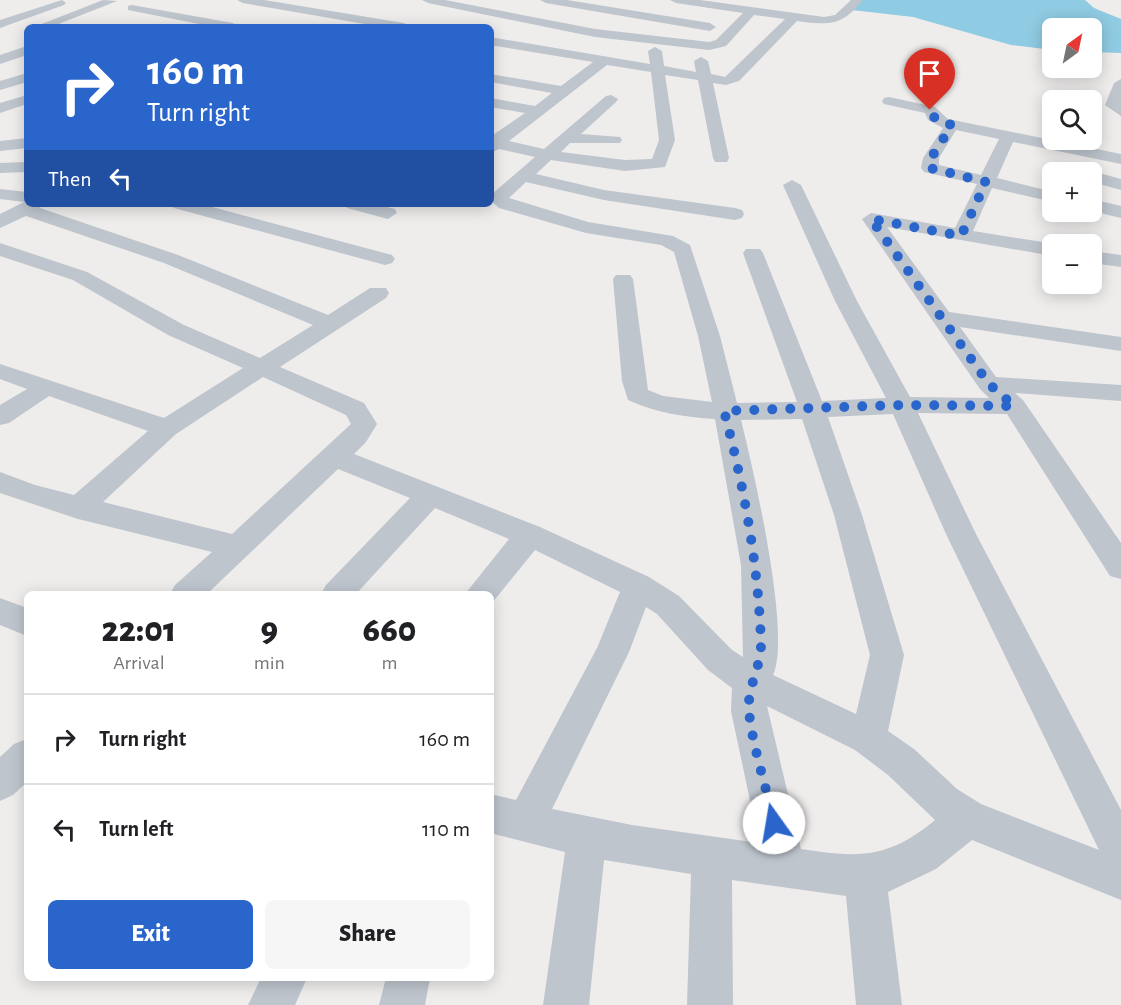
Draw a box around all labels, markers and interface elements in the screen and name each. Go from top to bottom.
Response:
north arrow [1042,18,1102,78]
map controls [1042,18,1102,294]
icon: right [48,48,126,126]
pin [904,48,955,110]
text: 160 m [147,50,245,92]
icon: arrive [913,57,946,90]
button: search [1042,90,1102,150]
text: Turn right [147,99,250,126]
icon: left [104,162,137,195]
button: + [1042,162,1102,222]
text: Then [48,168,92,190]
button: − [1042,234,1102,294]
text: 22:01 [102,612,176,648]
text: 9 [261,612,278,648]
text: 660 [363,612,416,648]
text: Arrival [113,653,165,673]
text: min [254,653,285,673]
text: m [381,653,397,673]
icon: right [48,723,81,756]
text: Turn right [99,728,186,750]
text: 160 m [419,728,470,750]
position arrow [742,791,806,855]
icon: left [48,813,81,846]
text: Turn left [99,818,173,840]
text: 110 m [422,818,470,840]
button: Exit [48,900,253,969]
button: Share [265,900,470,969]

